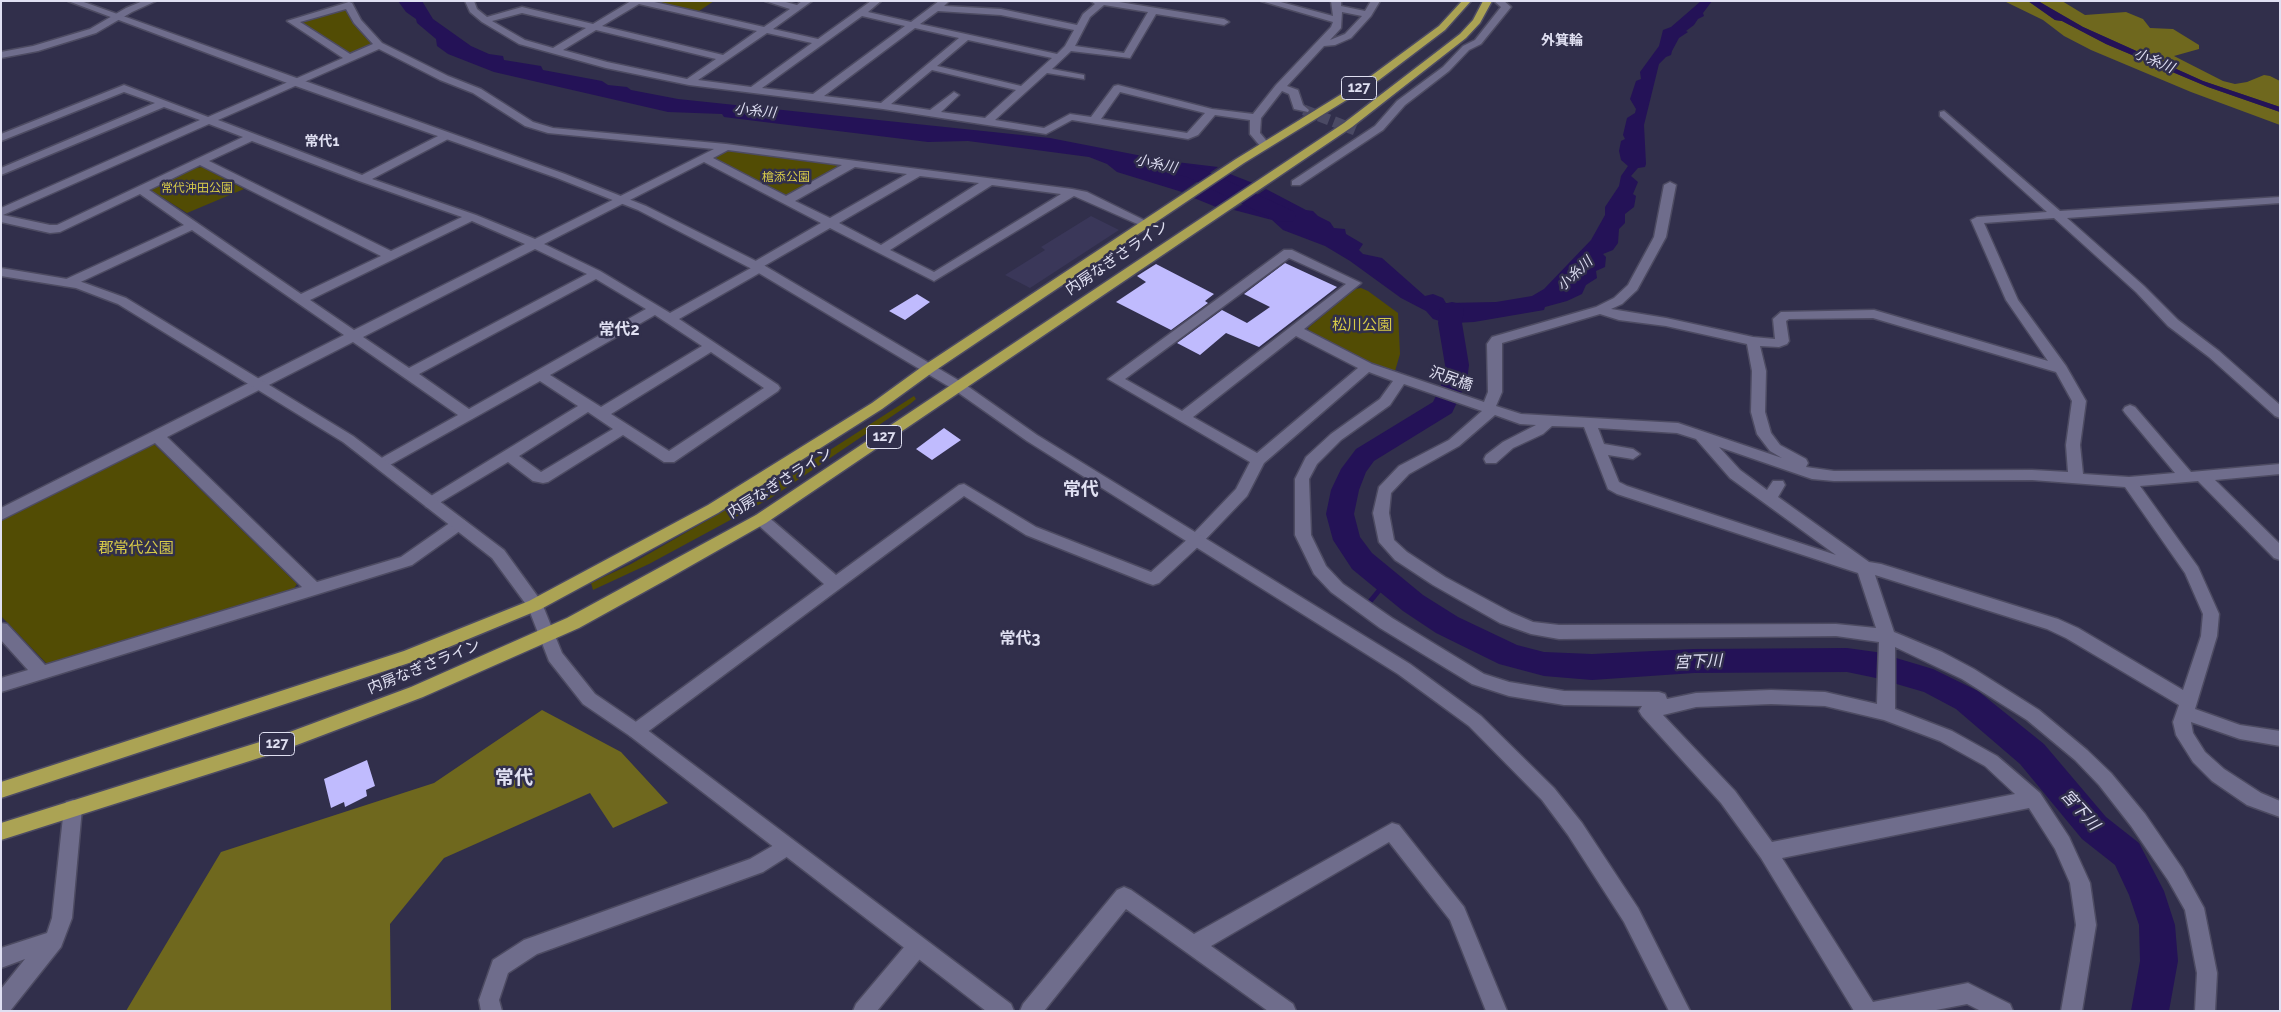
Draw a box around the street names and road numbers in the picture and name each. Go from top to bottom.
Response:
road number: 127 [1342,76,1376,100]
street label: 内房なぎさライン [1062,217,1172,299]
street label: 沢尻橋 [1427,363,1475,395]
road number: 127 [866,426,902,448]
street label: 内房なぎさライン [724,444,836,522]
street label: 内房なぎさライン [365,636,483,698]
road number: 127 [260,732,294,756]

